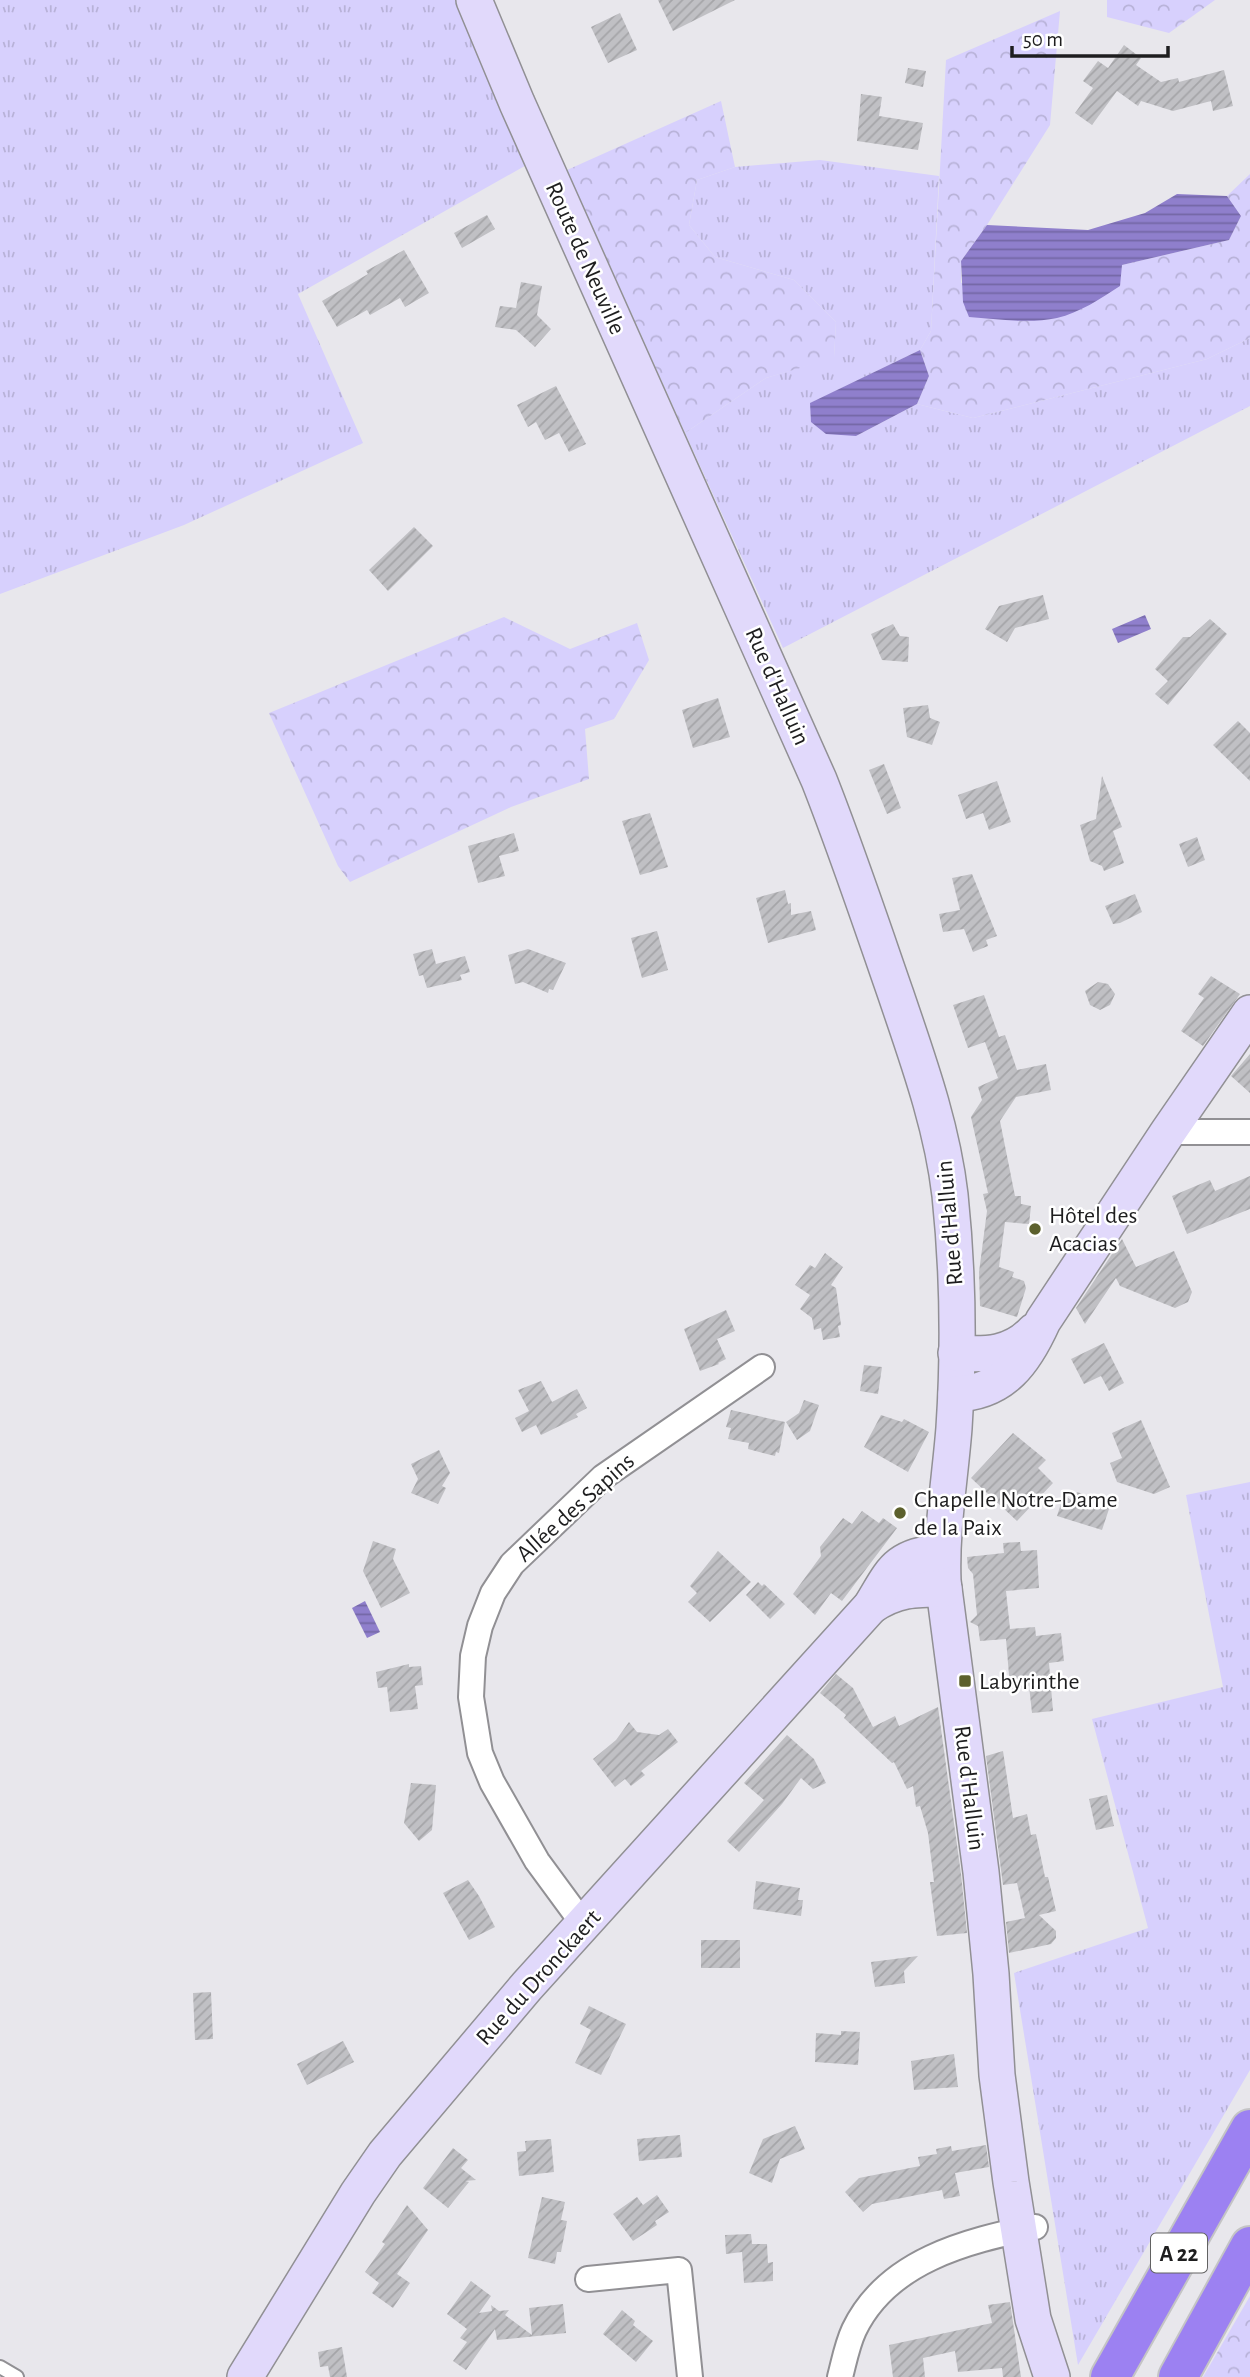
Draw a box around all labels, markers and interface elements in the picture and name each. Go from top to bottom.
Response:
scale bar [1012,14,1168,58]
text: 50 m [1023,29,1063,50]
street label: Route de Neuville [541,179,629,338]
street label: Rue d'Halluin [741,624,814,749]
street label: Rue d'Halluin [933,1159,967,1287]
place label: Hôtel des Acacias [1049,1204,1137,1256]
marker: Hôtel des Acacias [1027,1221,1043,1237]
street label: Allée des Sapins [512,1449,639,1567]
place label: Chapelle Notre-Dame de la Paix [914,1488,1118,1540]
marker: Chapelle Notre-Dame de la Paix [892,1505,908,1521]
place label: Labyrinthe [979,1670,1079,1694]
marker: Labyrinthe [957,1673,973,1689]
street label: Rue d'Halluin [949,1724,989,1852]
street label: Rue du Dronckaert [472,1905,606,2050]
road number: A 22 [1151,2234,1207,2272]

